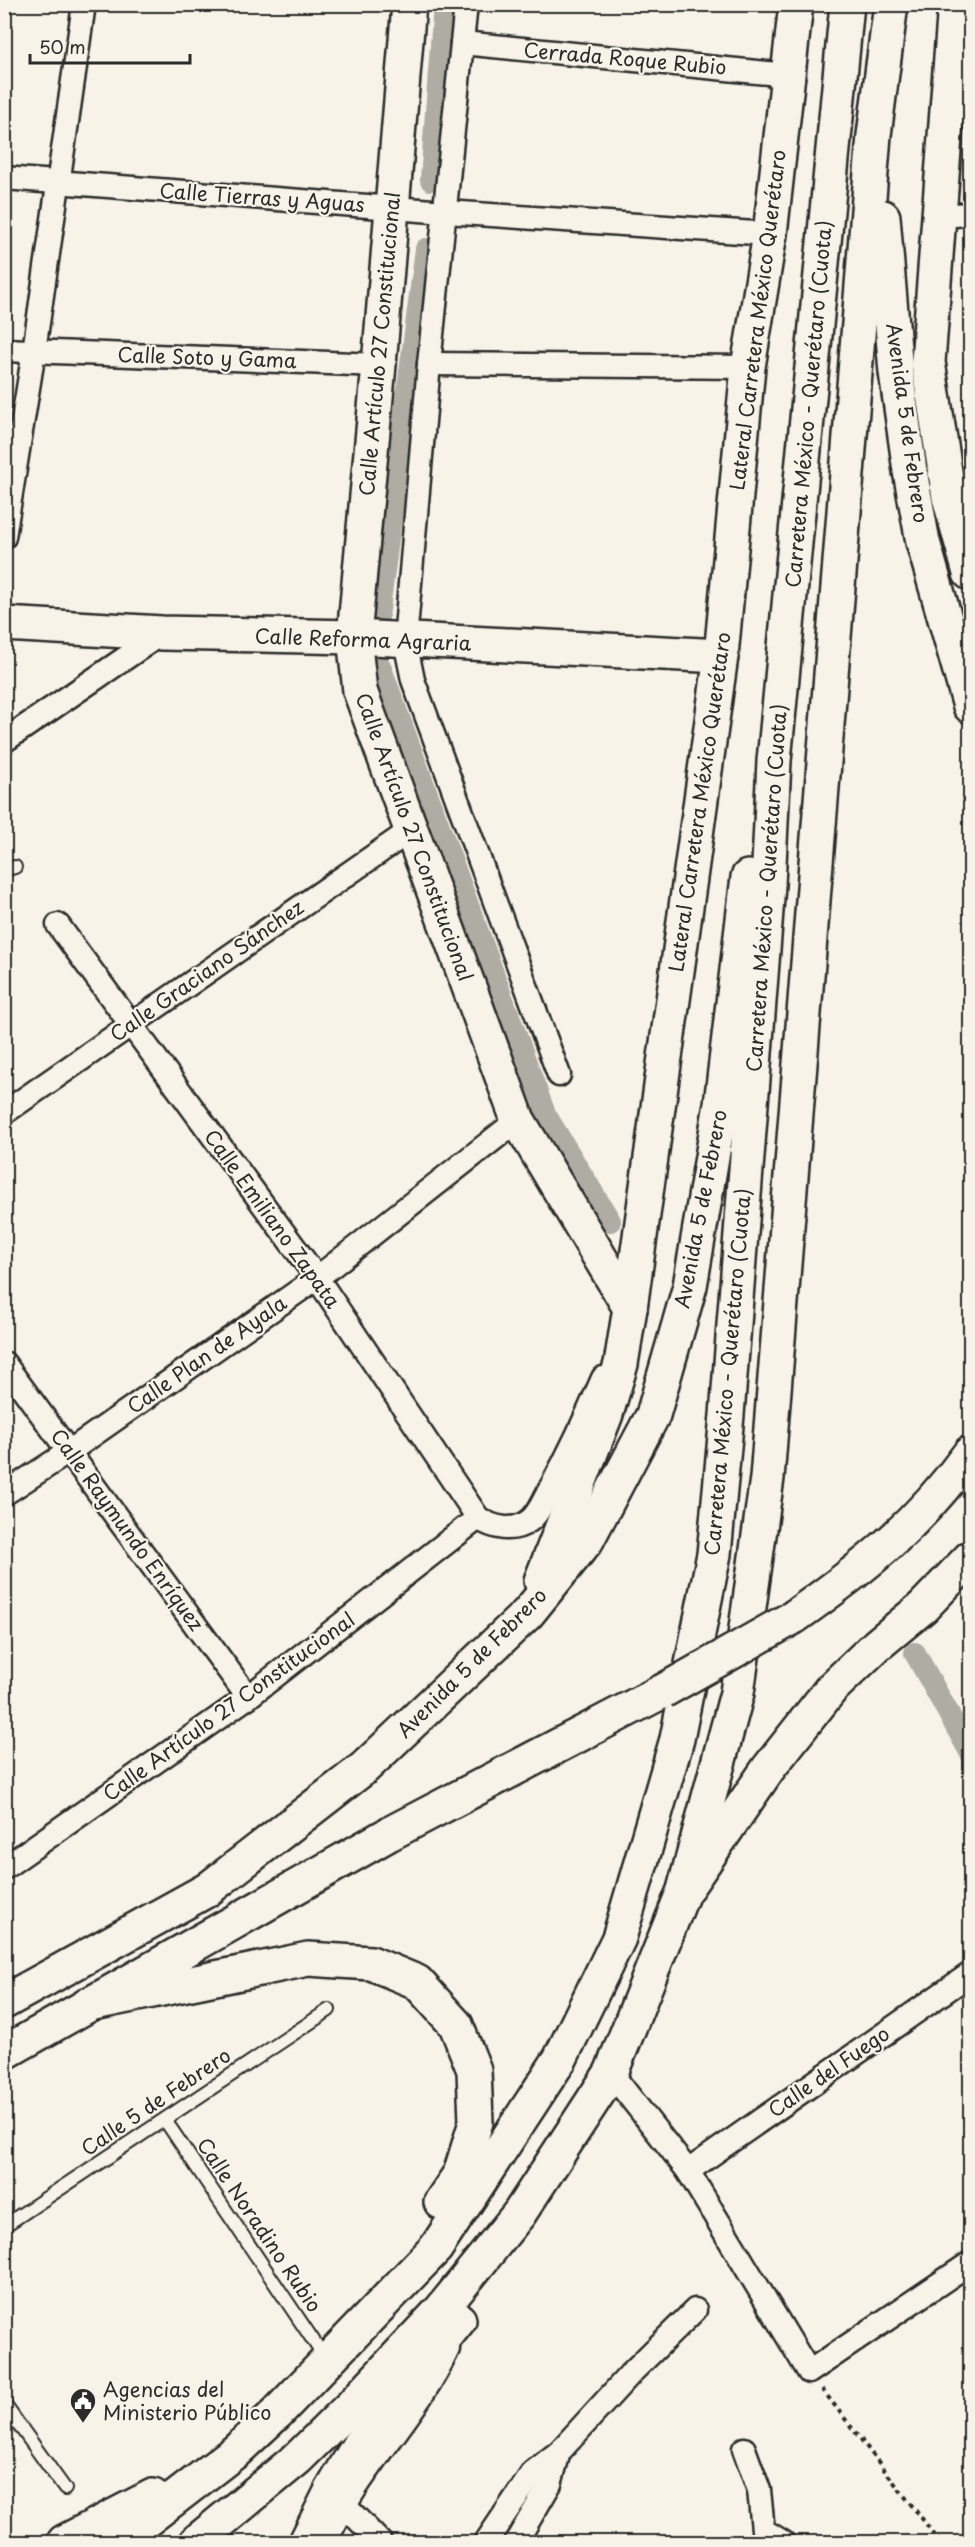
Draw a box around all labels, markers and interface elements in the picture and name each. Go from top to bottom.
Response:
scale bar [30,27,190,65]
text: 50 m [39,33,86,60]
street label: Cerrada Roque Rubio [522,34,728,82]
street label: Lateral Carretera México Querétaro [721,148,793,492]
street label: Calle Tierras y Aguas [158,175,366,219]
street label: Calle Artículo 27 Constitucional [351,191,407,497]
street label: Carretera México - Querétaro (Cuota) [777,219,839,589]
street label: Avenida 5 de Febrero [879,321,937,525]
street label: Calle Soto y Gama [117,339,297,375]
street label: Calle Reforma Agraria [254,620,472,658]
street label: Lateral Carretera México Querétaro [660,630,738,974]
street label: Calle Artículo 27 Constitucional [349,688,481,985]
street label: Carretera México - Querétaro (Cuota) [738,703,794,1073]
street label: Calle Graciano Sánchez [103,892,310,1049]
street label: Avenida 5 de Febrero [666,1107,734,1311]
street label: Calle Emiliano Zapata [198,1123,348,1314]
street label: Carretera México - Querétaro (Cuota) [696,1187,758,1557]
street label: Calle Plan de Ayala [121,1288,293,1421]
street label: Calle Raymundo Enríquez [44,1422,212,1637]
street label: Avenida 5 de Febrero [389,1580,553,1744]
street label: Calle Artículo 27 Constitucional [96,1604,361,1808]
street label: Calle del Fuego [762,2018,895,2124]
street label: Calle 5 de Febrero [75,2040,236,2162]
street label: Calle Noradino Rubio [190,2131,330,2318]
place label: Agencias del Ministerio Público [103,2374,271,2427]
public building icon: Agencias del Ministerio Público [68,2386,98,2424]

